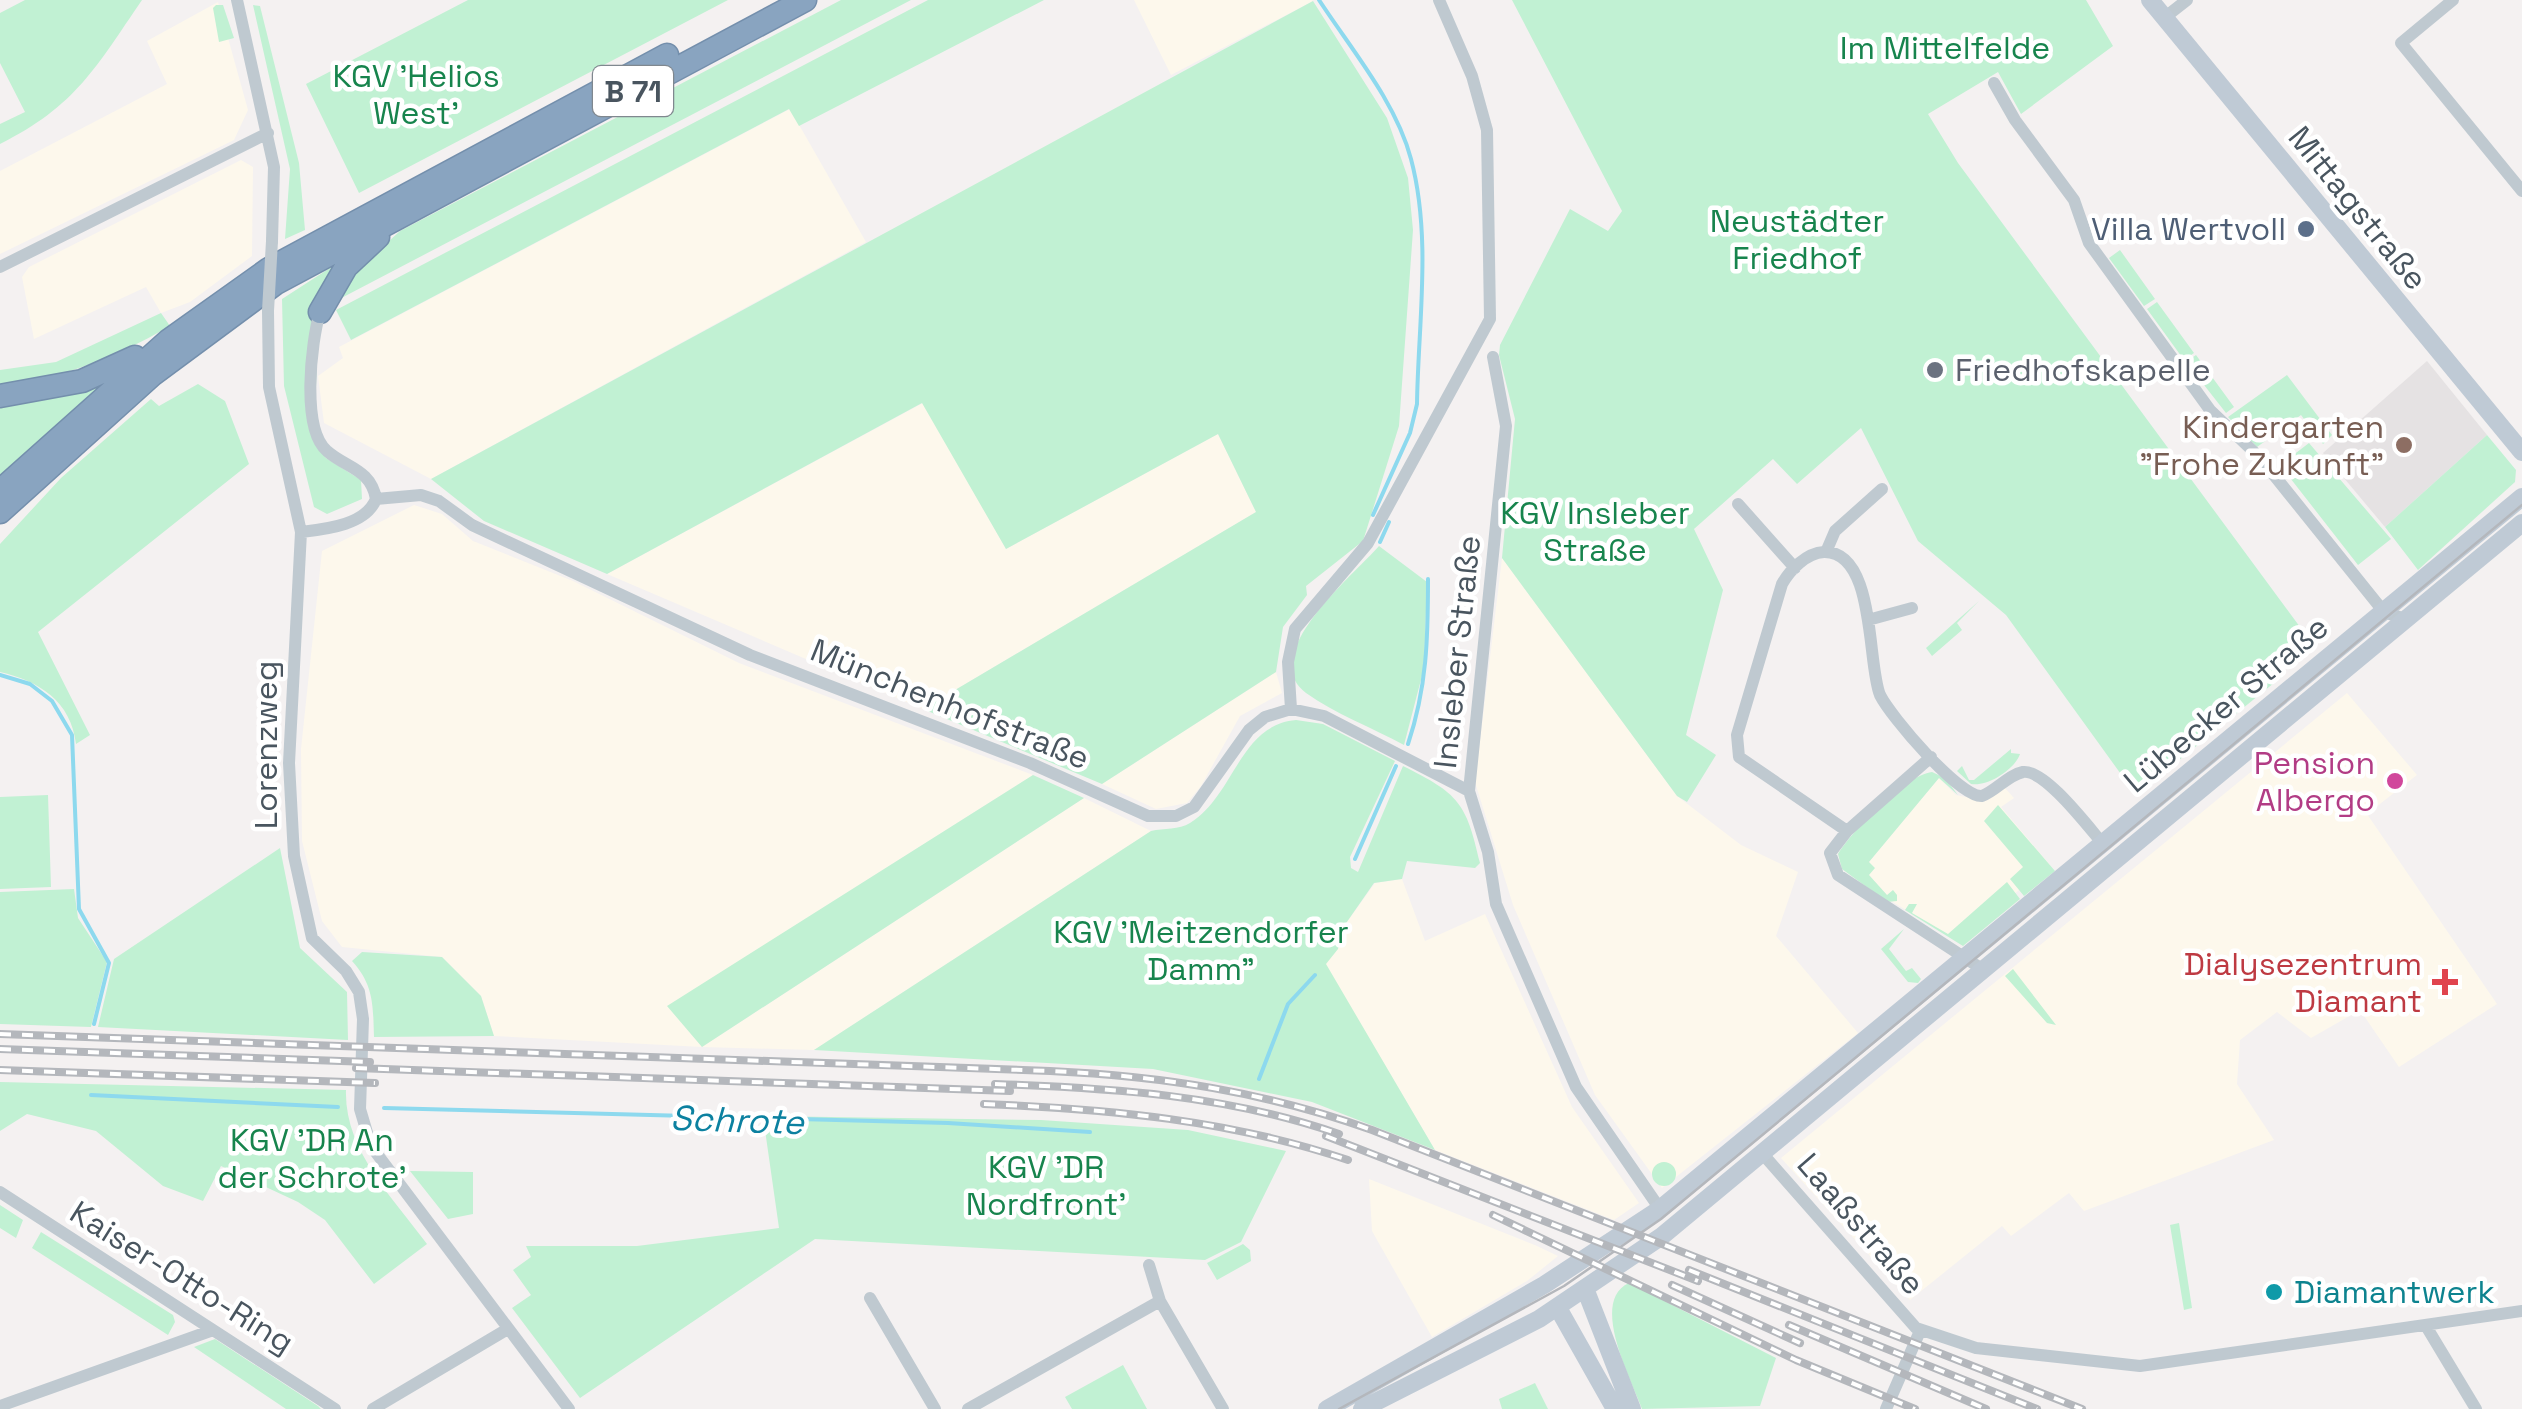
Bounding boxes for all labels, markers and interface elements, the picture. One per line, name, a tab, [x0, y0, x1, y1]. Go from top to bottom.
park label: Im Mittelfelde	[1840, 28, 2050, 68]
park label: KGV 'Helios West'	[332, 56, 500, 133]
road number: B 71	[593, 66, 673, 116]
street label: Mittagstraße	[2280, 118, 2436, 298]
park label: Neustädter Friedhof	[1710, 201, 1884, 278]
place label: Villa Wertvoll	[2091, 209, 2286, 249]
marker: Villa Wertvoll	[2295, 218, 2317, 240]
place label: Friedhofskapelle	[1955, 350, 2211, 390]
marker: Friedhofskapelle	[1924, 359, 1946, 381]
place label: Kindergarten "Frohe Zukunft"	[2139, 407, 2384, 484]
marker: Kindergarten "Frohe Zukunft"	[2393, 434, 2415, 456]
park label: KGV Insleber Straße	[1500, 493, 1690, 570]
street label: Insleber Straße	[1425, 533, 1489, 771]
street label: Lübecker Straße	[2116, 607, 2336, 801]
street label: Münchenhofstraße	[805, 630, 1095, 778]
street label: Lorenzweg	[246, 661, 286, 829]
place label: Pension Albergo	[2254, 743, 2375, 820]
marker: Pension Albergo	[2384, 770, 2406, 792]
park label: KGV 'Meitzendorfer Damm"	[1053, 912, 1349, 989]
place label: Dialysezentrum Diamant	[2184, 944, 2422, 1021]
marker: Dialysezentrum Diamant	[2432, 969, 2458, 995]
water label: Schrote	[669, 1096, 806, 1144]
park label: KGV 'DR An der Schrote'	[218, 1120, 406, 1197]
street label: Laaßstraße	[1789, 1145, 1933, 1303]
park label: KGV 'DR Nordfront'	[966, 1147, 1126, 1224]
street label: Kaiser-Otto-Ring	[63, 1192, 301, 1362]
place label: Diamantwerk	[2294, 1272, 2495, 1312]
marker: Diamantwerk	[2263, 1281, 2285, 1303]

